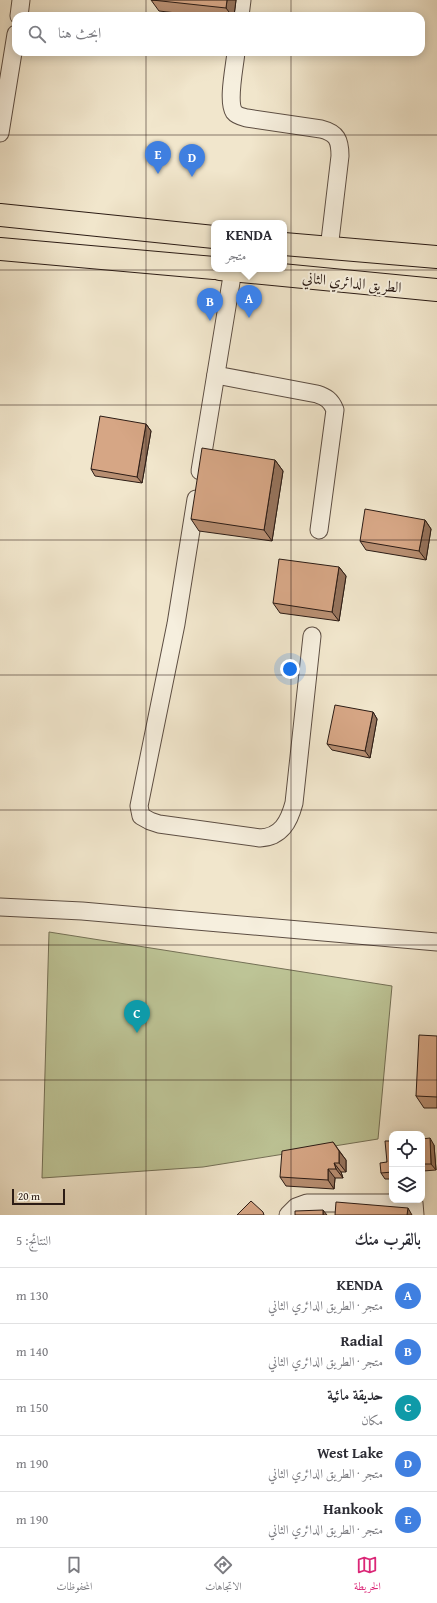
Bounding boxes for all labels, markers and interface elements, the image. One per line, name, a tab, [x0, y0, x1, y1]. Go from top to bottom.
search box	[12, 12, 425, 56]
text: ابحث هنا	[58, 22, 101, 43]
icon: search	[26, 23, 48, 45]
pin: E	[145, 141, 171, 174]
pin: D	[179, 144, 205, 177]
popup	[211, 220, 287, 272]
text: KENDA	[226, 224, 272, 245]
text: متجر	[226, 246, 246, 265]
street label: الطريق الدائري الثاني	[301, 266, 403, 300]
pin: A	[236, 285, 262, 318]
pin: B	[197, 288, 223, 321]
your location	[280, 659, 300, 679]
pin: C	[124, 1000, 150, 1033]
map controls	[389, 1131, 425, 1203]
button: locate	[389, 1131, 425, 1167]
button: layers	[389, 1167, 425, 1203]
scale bar	[12, 1187, 65, 1206]
text: 20 m	[18, 1188, 40, 1204]
text: بالقرب منك	[354, 1226, 421, 1251]
text: النتائج: 5	[16, 1231, 51, 1250]
text: KENDA	[337, 1274, 383, 1295]
text: 130 m	[16, 1286, 48, 1305]
text: A	[404, 1286, 412, 1305]
text: متجر · الطريق الدائري الثاني	[268, 1296, 383, 1315]
text: Radial	[340, 1330, 383, 1351]
text: 140 m	[16, 1342, 48, 1361]
text: B	[404, 1342, 412, 1361]
text: متجر · الطريق الدائري الثاني	[268, 1352, 383, 1371]
text: حديقة مائية	[327, 1384, 383, 1405]
text: 150 m	[16, 1398, 48, 1417]
text: C	[404, 1398, 412, 1417]
text: مكان	[361, 1411, 383, 1430]
text: West Lake	[317, 1442, 383, 1463]
text: 190 m	[16, 1454, 48, 1473]
text: D	[404, 1454, 412, 1473]
text: متجر · الطريق الدائري الثاني	[268, 1464, 383, 1483]
text: Hankook	[323, 1498, 383, 1519]
text: 190 m	[16, 1510, 48, 1529]
text: E	[405, 1510, 411, 1529]
text: متجر · الطريق الدائري الثاني	[268, 1520, 383, 1539]
tab: المحفوظات	[56, 1554, 92, 1597]
tab: الاتجاهات	[205, 1554, 242, 1597]
tab: الخريطة	[354, 1554, 381, 1597]

